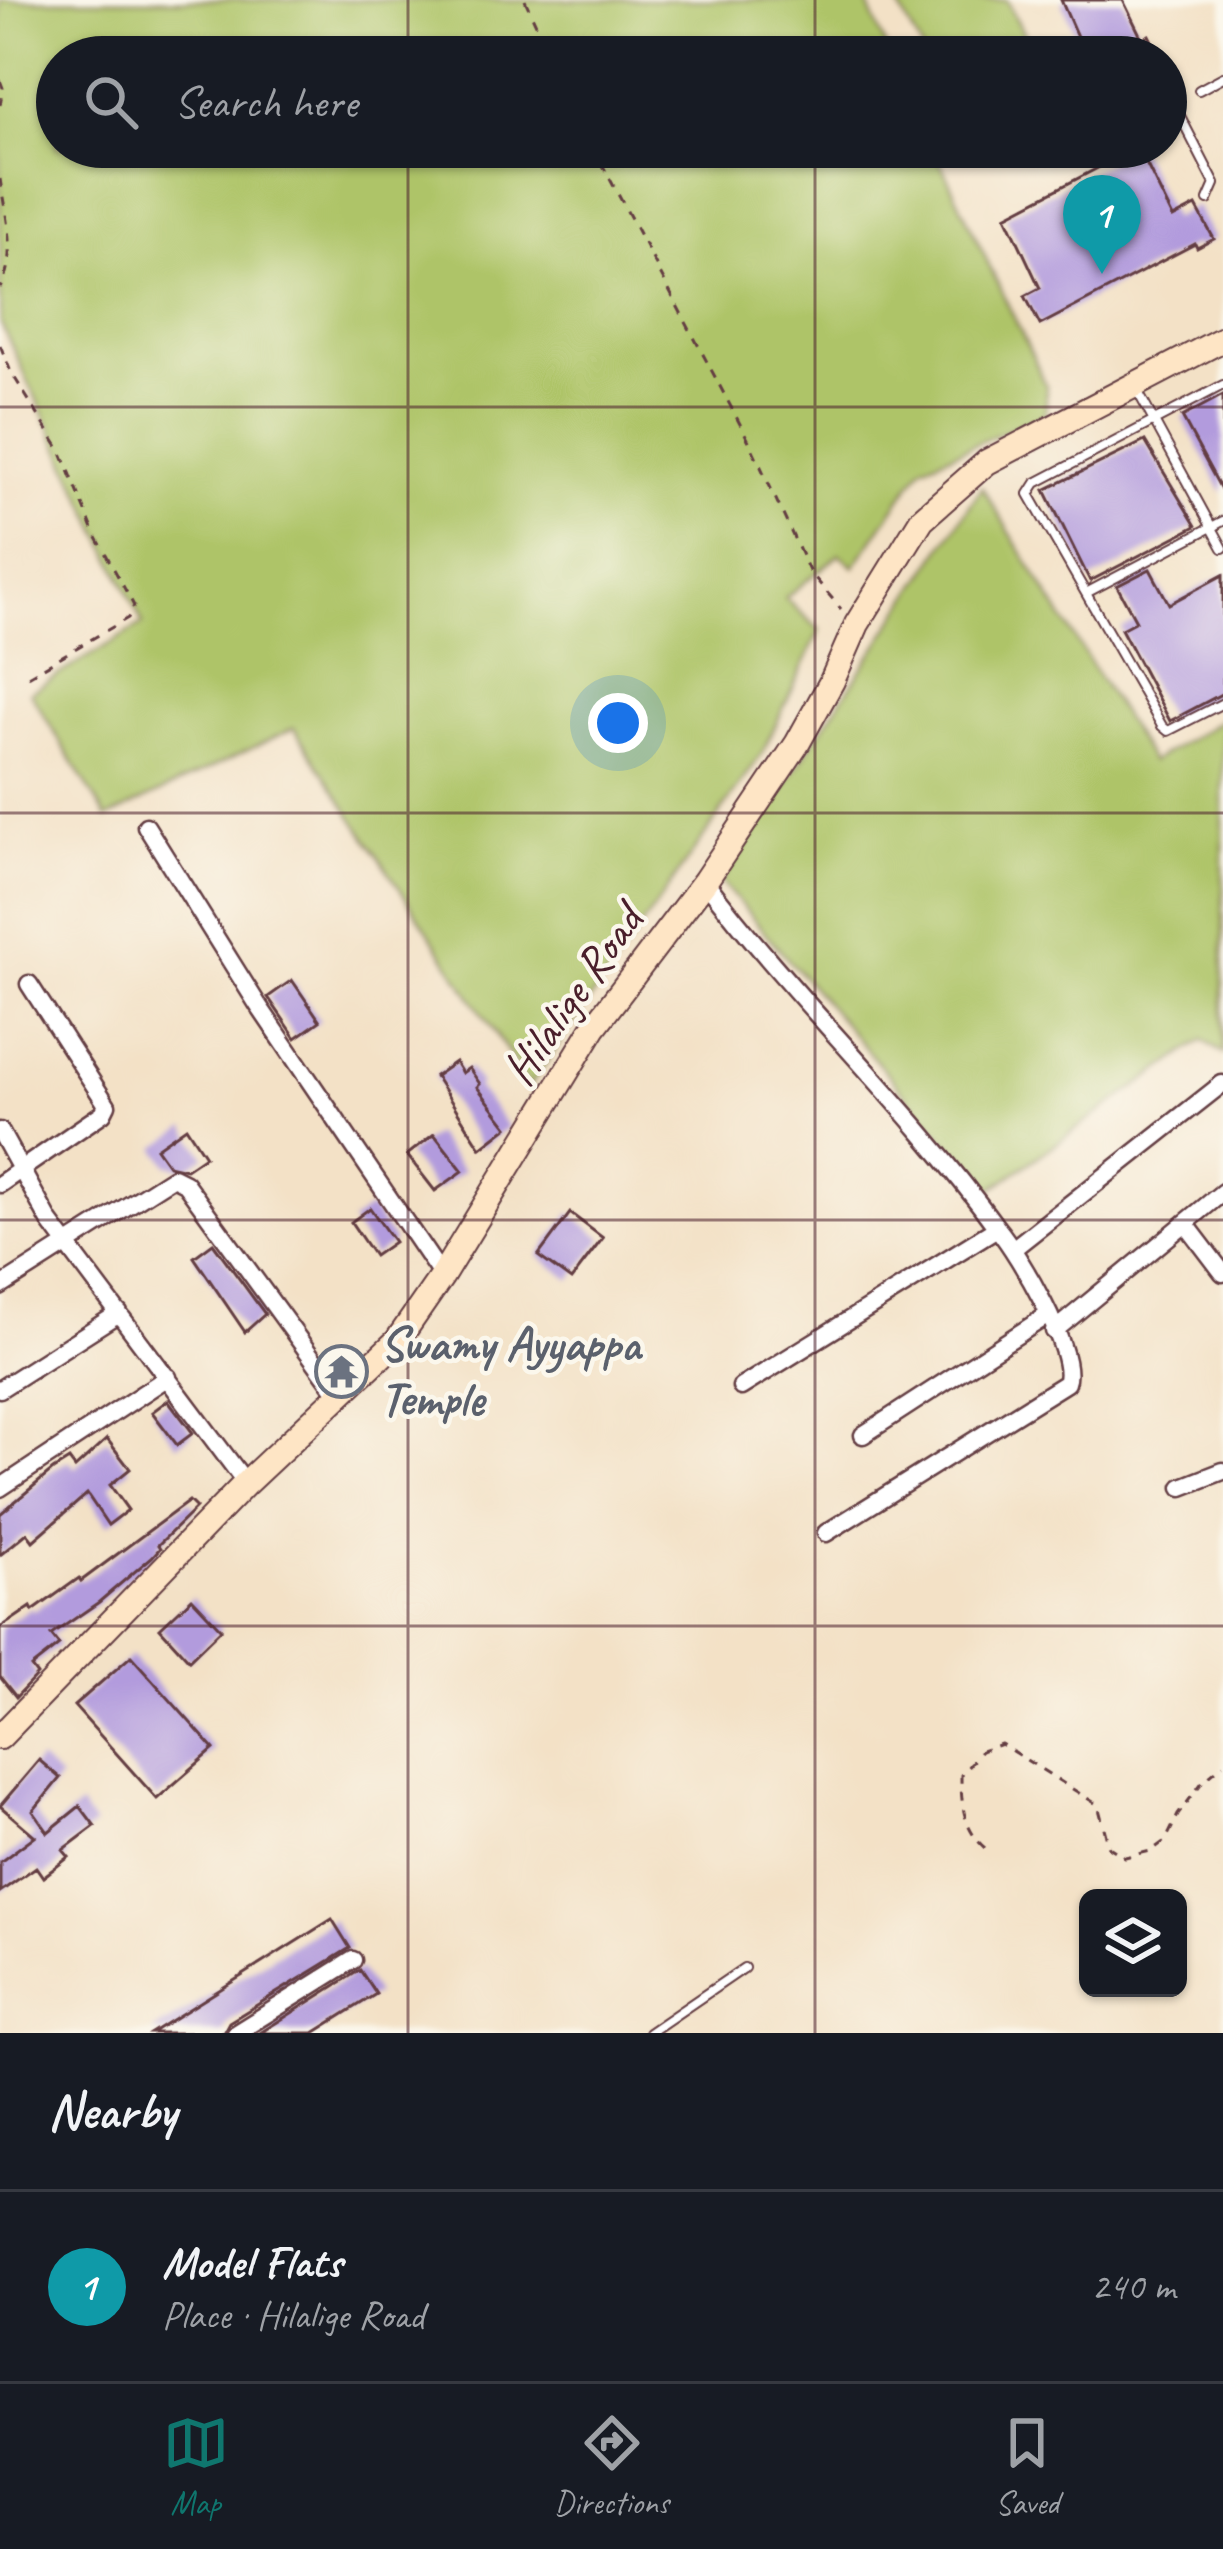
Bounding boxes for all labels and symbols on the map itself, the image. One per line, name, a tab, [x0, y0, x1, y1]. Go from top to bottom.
pin: 1	[1063, 175, 1141, 274]
your location	[588, 693, 648, 753]
street label: Hilalige Road	[488, 888, 660, 1097]
place label: Swamy Ayyappa Temple	[380, 1314, 643, 1429]
temple icon: Swamy Ayyappa Temple	[313, 1344, 369, 1400]

